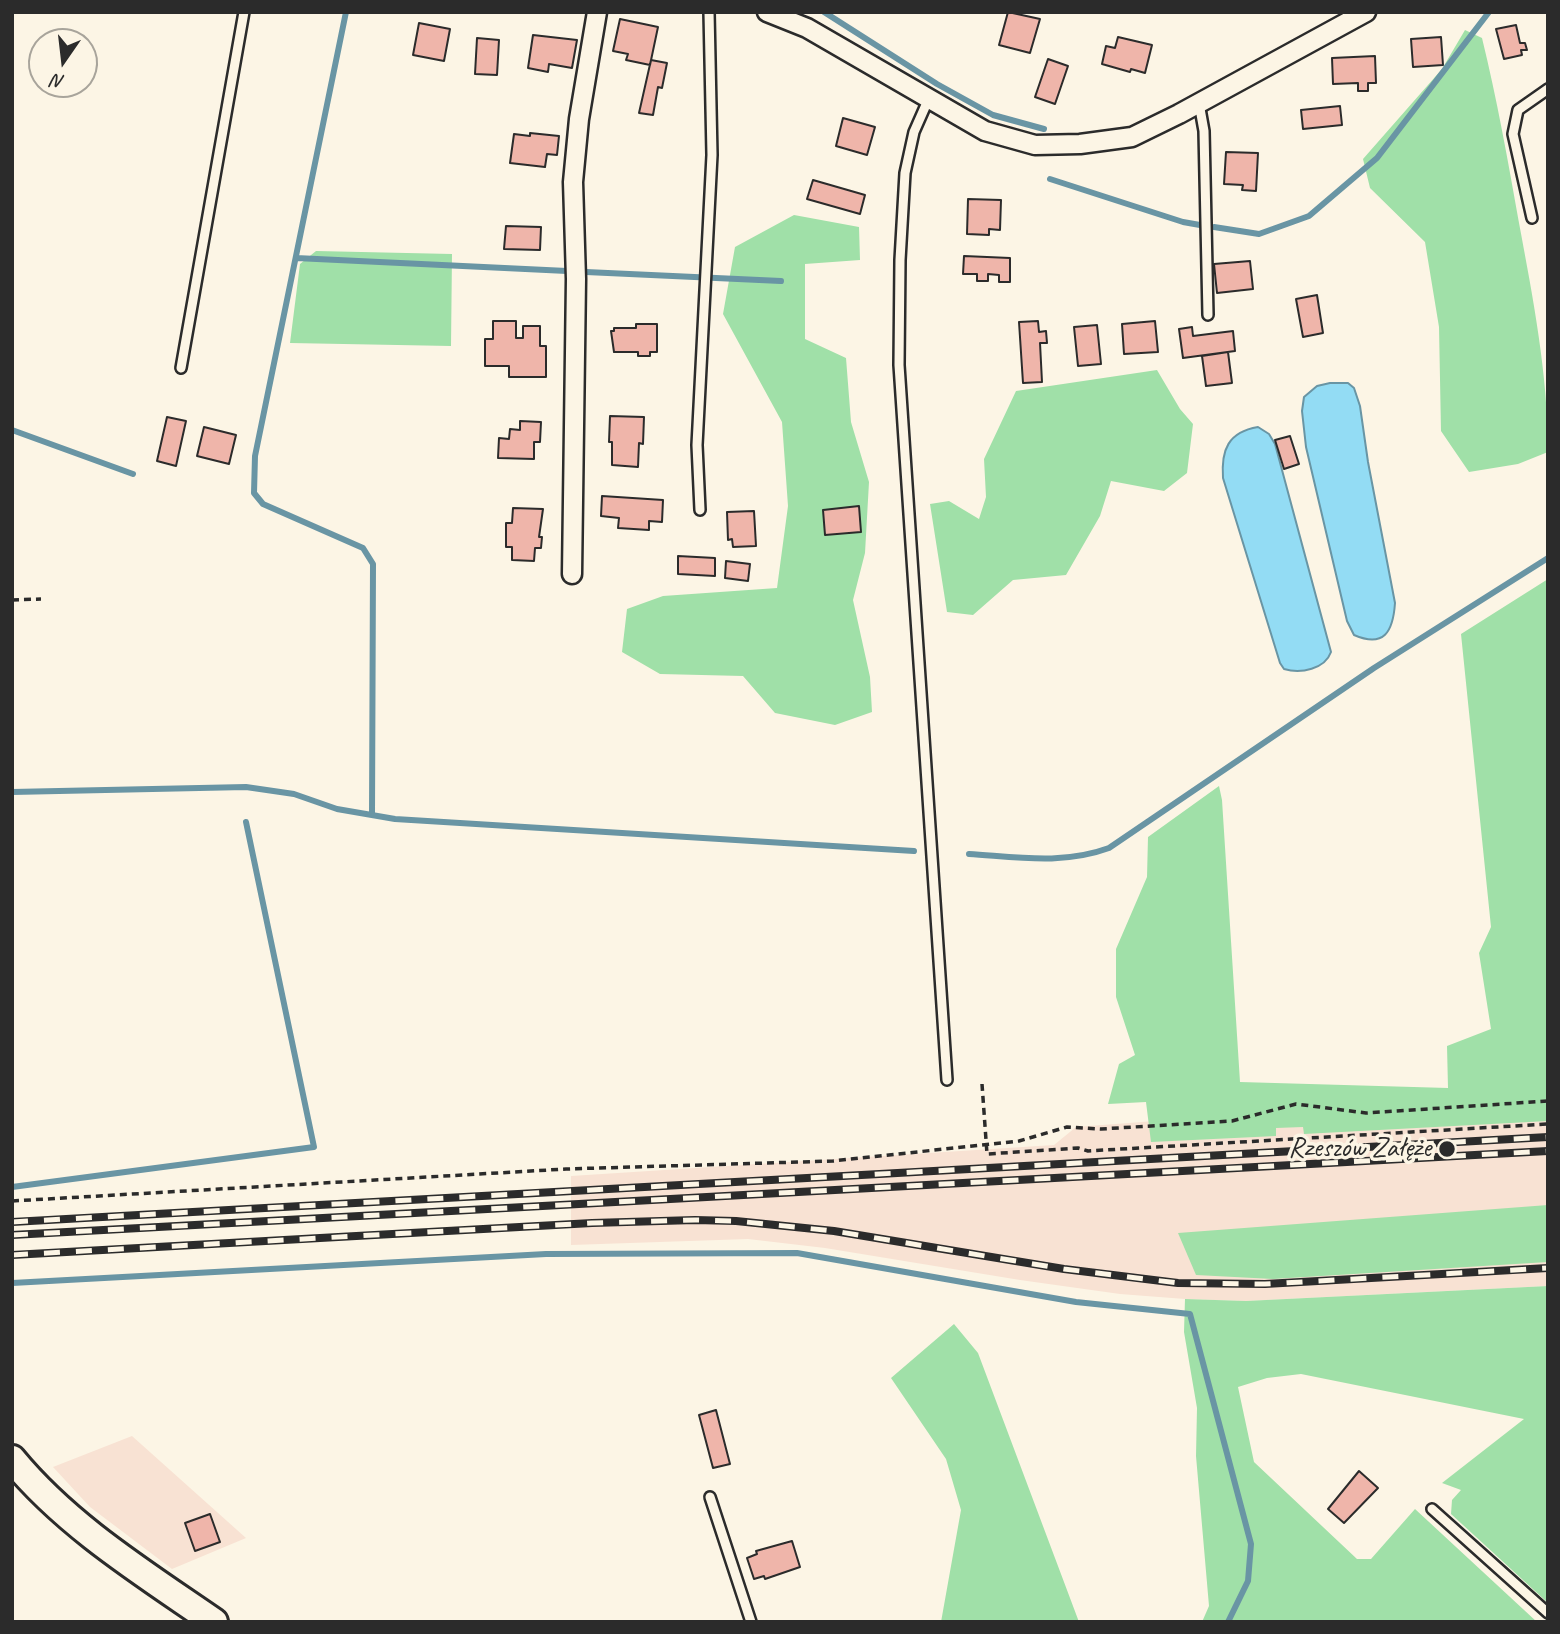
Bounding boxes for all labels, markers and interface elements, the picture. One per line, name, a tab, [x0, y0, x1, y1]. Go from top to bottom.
north arrow	[28, 28, 98, 98]
text: N	[50, 68, 67, 95]
place label: Rzeszów Załęże	[1288, 1132, 1431, 1166]
marker: Rzeszów Załęże	[1437, 1139, 1457, 1159]

